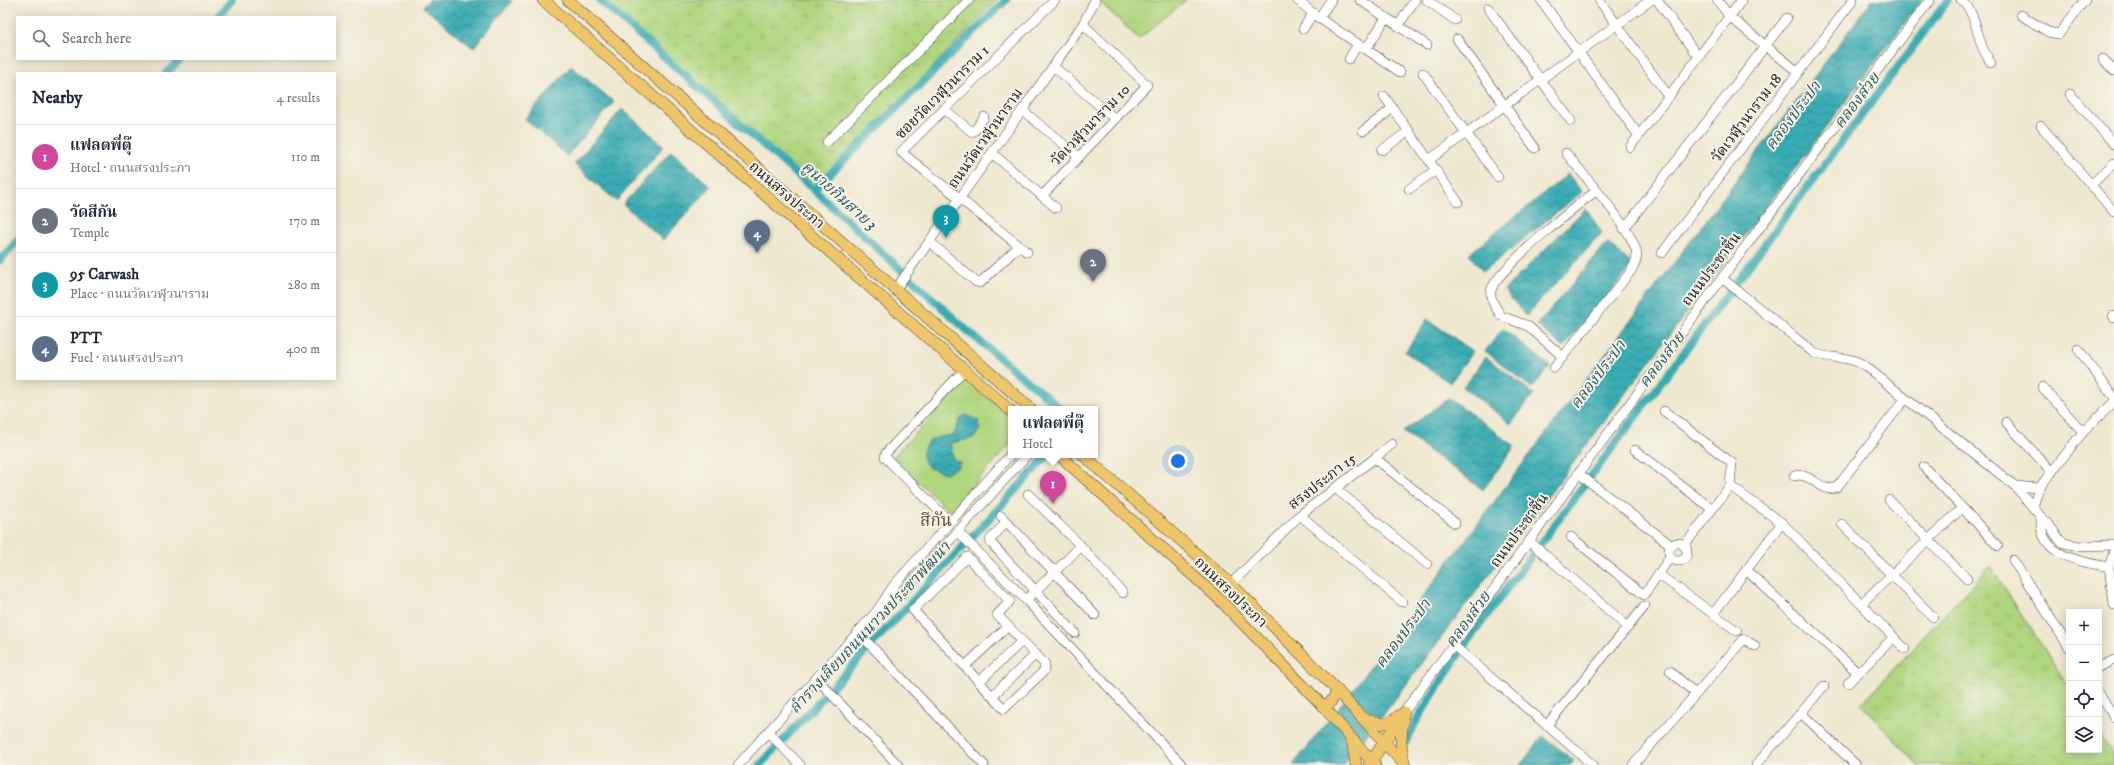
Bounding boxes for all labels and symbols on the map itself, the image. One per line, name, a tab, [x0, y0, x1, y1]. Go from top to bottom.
street label: ซอยวัดเวฬุวนาราม 1	[891, 41, 994, 144]
water label: คลองส่วย	[1829, 68, 1885, 132]
street label: วัดเวฬุวนาราม 18	[1707, 70, 1787, 167]
water label: คลองประปา	[1760, 76, 1826, 154]
street label: วัดเวฬุวนาราม 10	[1046, 80, 1135, 171]
street label: ถนนวัดเวฬุวนาราม	[944, 84, 1028, 193]
street label: ถนนสรงประภา	[745, 157, 829, 233]
water label: คูนายกิมสาย 3	[798, 157, 881, 235]
pin: 3	[933, 205, 959, 238]
pin: 4	[744, 220, 770, 253]
street label: ถนนประชาชื่น	[1676, 227, 1745, 310]
pin: 2	[1080, 249, 1106, 282]
water label: คลองส่วย	[1634, 327, 1690, 391]
water label: คลองประปา	[1565, 335, 1631, 413]
street label: สรงประภา 15	[1284, 449, 1361, 514]
your location	[1168, 451, 1188, 471]
pin: 1	[1040, 471, 1066, 504]
street label: ถนนประชาชื่น	[1484, 488, 1553, 571]
district label: สีกัน	[920, 510, 952, 532]
water label: ลำรางเลียบถนนนาวงประชาพัฒนา	[785, 537, 955, 718]
street label: ถนนสรงประภา	[1190, 553, 1271, 632]
water label: คลองส่วย	[1441, 586, 1496, 652]
water label: คลองประปา	[1370, 594, 1436, 672]

